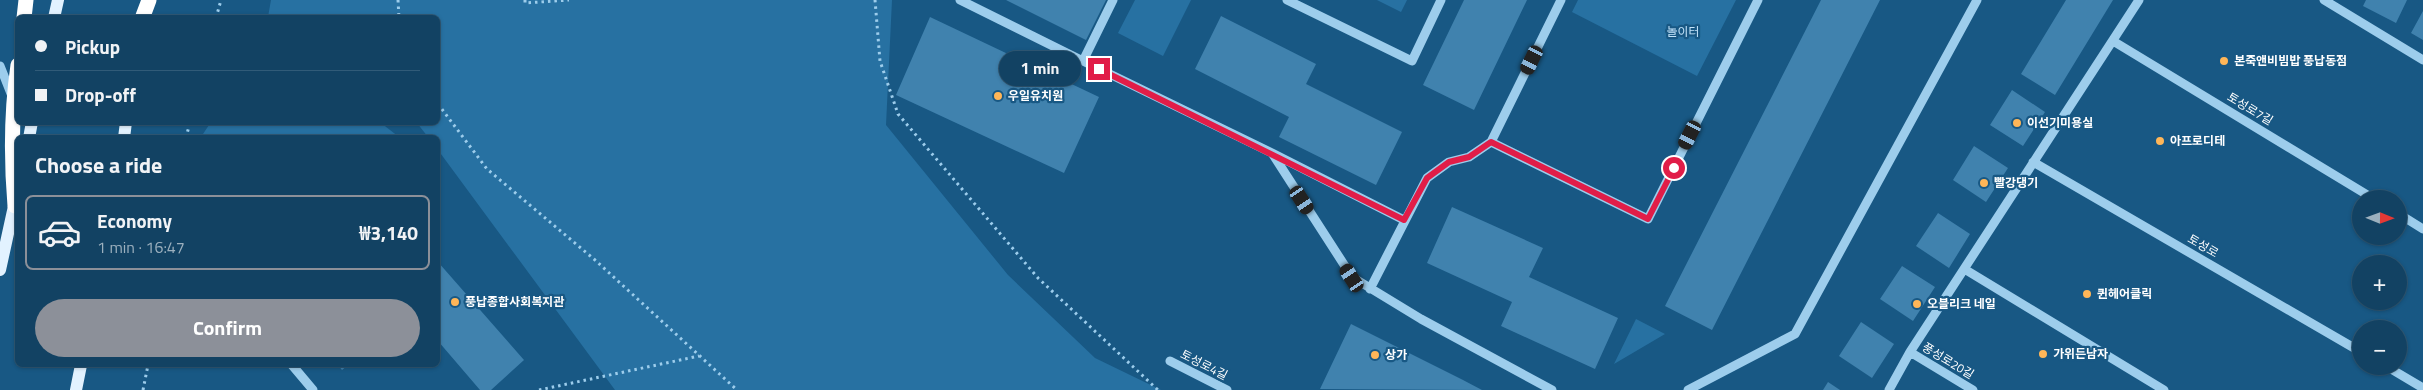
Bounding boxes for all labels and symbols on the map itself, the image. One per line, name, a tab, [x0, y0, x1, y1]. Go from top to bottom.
park label: 놀이터	[1666, 22, 1700, 41]
car	[1518, 43, 1545, 77]
place label: 본죽앤비빔밥 풍납동점	[2234, 51, 2347, 70]
callout: 1 min	[999, 52, 1082, 86]
marker: 본죽앤비빔밥 풍납동점	[2218, 55, 2230, 67]
route end	[1088, 58, 1110, 80]
place label: 우일유치원	[1008, 86, 1063, 105]
street label: 토성로7길	[2224, 87, 2277, 130]
marker: 우일유치원	[992, 90, 1004, 102]
place label: 이선기미용실	[2027, 113, 2093, 132]
marker: 이선기미용실	[2011, 117, 2023, 129]
car	[1676, 118, 1703, 152]
place label: 아프로디테	[2170, 131, 2225, 150]
marker: 아프로디테	[2154, 135, 2166, 147]
route start	[1663, 157, 1685, 179]
place label: 빨강댕기	[1994, 173, 2038, 192]
marker: 빨강댕기	[1978, 177, 1990, 189]
car	[1287, 183, 1316, 217]
north arrow	[2352, 190, 2408, 245]
street label: 토성로	[2184, 229, 2222, 262]
car	[1337, 261, 1366, 295]
place label: 퀸헤어클릭	[2097, 284, 2152, 303]
marker: 퀸헤어클릭	[2081, 288, 2093, 300]
place label: 풍납종합사회복지관	[465, 292, 564, 311]
place label: 오블리크 네일	[1927, 294, 1996, 313]
marker: 풍납종합사회복지관	[449, 296, 461, 308]
marker: 오블리크 네일	[1911, 298, 1923, 310]
street label: 풍성로20길	[1919, 338, 1978, 384]
place label: 가위든남자	[2053, 344, 2108, 363]
street label: 토성로4길	[1177, 345, 1231, 385]
place label: 상가	[1385, 345, 1407, 364]
marker: 가위든남자	[2037, 348, 2049, 360]
marker: 상가	[1369, 349, 1381, 361]

